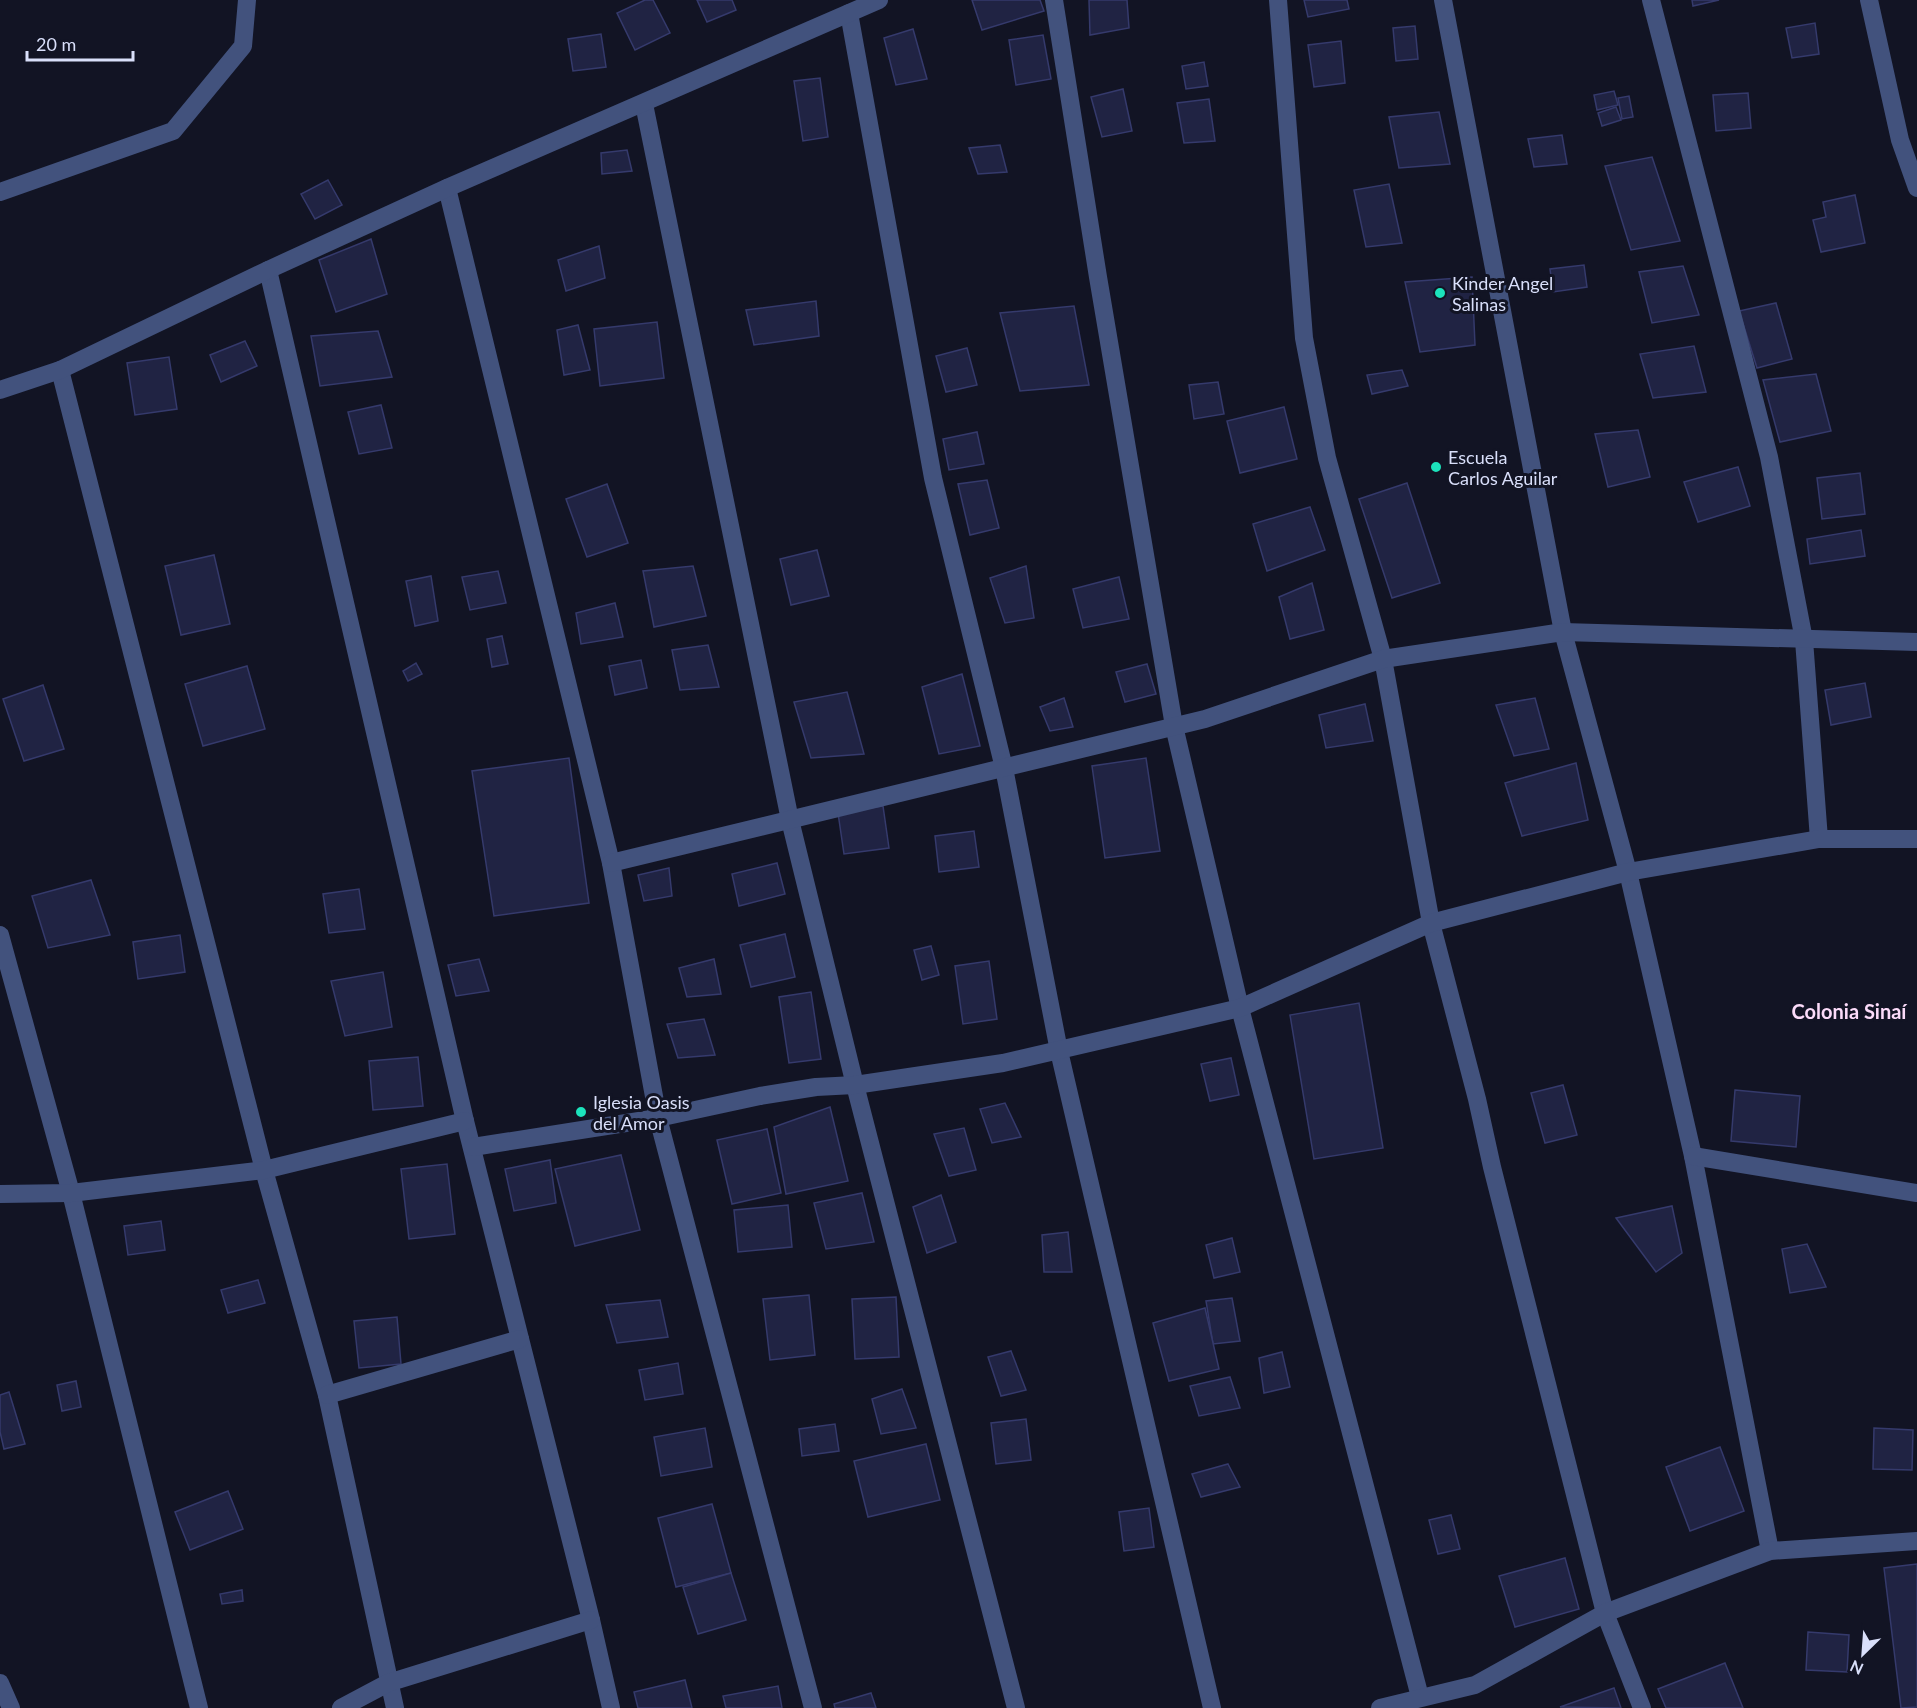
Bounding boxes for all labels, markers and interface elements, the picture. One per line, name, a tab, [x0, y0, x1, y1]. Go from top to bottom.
scale bar	[27, 24, 134, 62]
text: 20 m	[36, 33, 76, 55]
place label: Kinder Angel Salinas	[1452, 272, 1553, 315]
marker: Kinder Angel Salinas	[1433, 286, 1447, 300]
place label: Escuela Carlos Aguilar	[1448, 446, 1558, 489]
marker: Escuela Carlos Aguilar	[1429, 460, 1443, 474]
district label: Colonia Sinaí	[1792, 999, 1908, 1023]
place label: Iglesia Oasis del Amor	[593, 1091, 690, 1134]
marker: Iglesia Oasis del Amor	[574, 1105, 588, 1119]
north arrow	[1833, 1624, 1893, 1684]
text: N	[1847, 1657, 1866, 1679]

